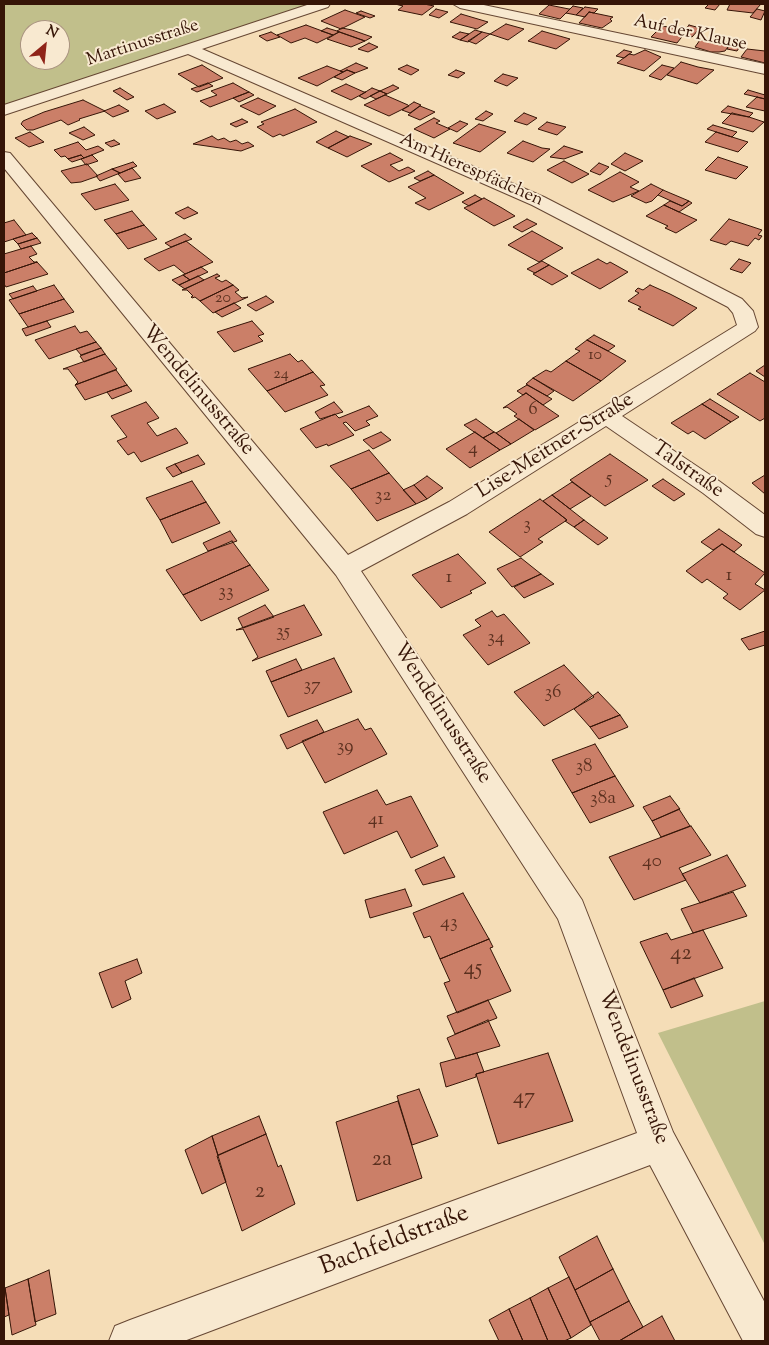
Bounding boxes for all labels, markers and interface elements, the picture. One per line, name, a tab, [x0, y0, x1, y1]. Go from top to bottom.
street label: Auf der Klause	[631, 11, 749, 57]
street label: Martinusstraße	[84, 16, 202, 72]
north arrow	[20, 20, 70, 70]
text: N	[42, 21, 61, 44]
street label: Am Hierespfädchen	[396, 130, 546, 212]
house number: 20	[215, 289, 231, 309]
street label: Wendelinusstraße	[135, 321, 259, 461]
house number: 10	[588, 346, 602, 366]
house number: 24	[273, 365, 289, 385]
street label: Lise-Meitner-Straße	[473, 389, 639, 505]
house number: 6	[528, 400, 538, 422]
street label: Talstraße	[646, 437, 728, 505]
house number: 4	[468, 439, 478, 461]
house number: 5	[606, 469, 612, 491]
house number: 32	[375, 486, 391, 508]
house number: 3	[523, 515, 531, 537]
house number: 1	[726, 566, 732, 588]
house number: 1	[446, 568, 452, 590]
house number: 33	[218, 582, 234, 604]
house number: 35	[276, 622, 290, 644]
house number: 34	[487, 628, 505, 650]
street label: Wendelinusstraße	[386, 639, 496, 789]
house number: 37	[303, 676, 321, 698]
house number: 36	[545, 683, 561, 705]
house number: 39	[337, 737, 353, 759]
house number: 38	[575, 757, 593, 779]
house number: 38a	[590, 789, 616, 811]
house number: 41	[368, 810, 384, 832]
house number: 40	[642, 852, 662, 874]
house number: 43	[440, 913, 458, 935]
house number: 42	[670, 942, 692, 968]
house number: 45	[464, 957, 482, 983]
street label: Wendelinusstraße	[591, 987, 673, 1149]
house number: 47	[513, 1086, 535, 1112]
house number: 2a	[372, 1148, 392, 1174]
house number: 2	[255, 1180, 265, 1206]
street label: Bachfeldstraße	[316, 1200, 474, 1284]

